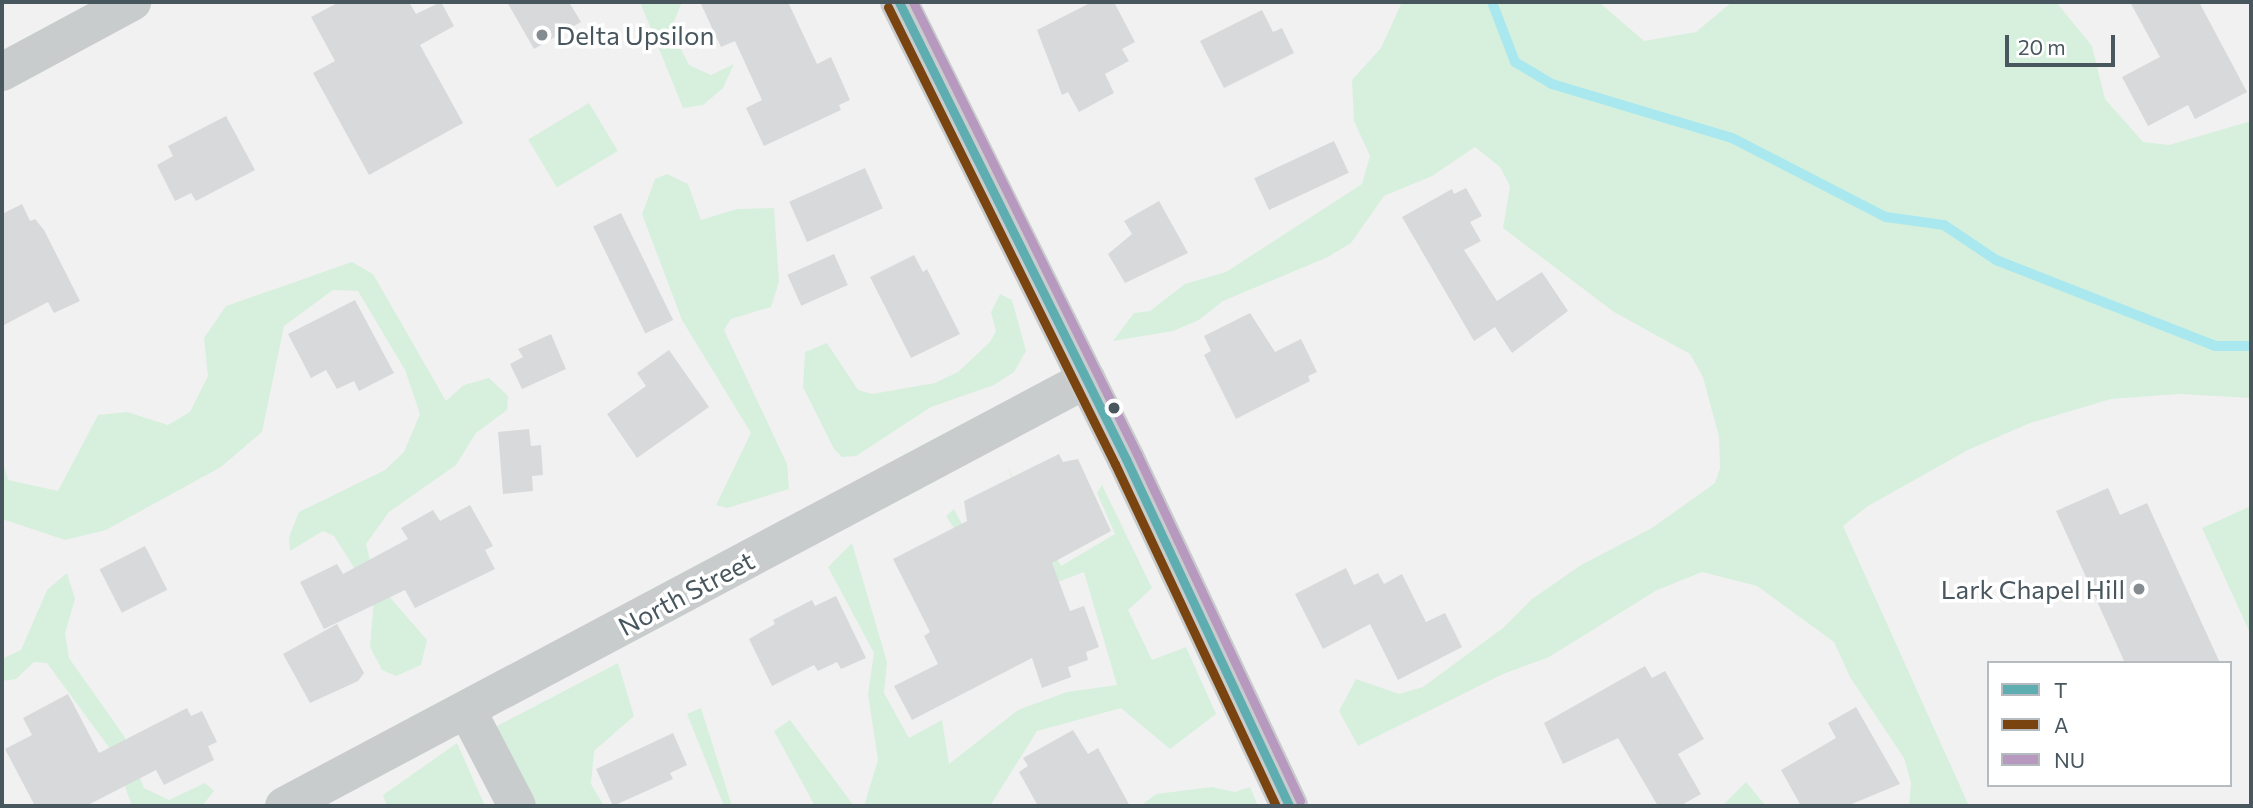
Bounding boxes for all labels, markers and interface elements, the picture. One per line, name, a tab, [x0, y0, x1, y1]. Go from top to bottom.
place label: Delta Upsilon	[556, 19, 714, 51]
scale bar	[2008, 21, 2118, 65]
marker: Delta Upsilon	[534, 27, 550, 43]
text: 20 m	[2018, 34, 2066, 59]
unlabelled marker	[1107, 401, 1121, 415]
street label: North Street	[613, 544, 759, 642]
place label: Lark Chapel Hill	[1941, 573, 2125, 605]
marker: Lark Chapel Hill	[2131, 581, 2147, 597]
legend	[1987, 661, 2232, 787]
text: T	[2054, 677, 2067, 702]
text: A	[2054, 712, 2069, 737]
text: NU	[2054, 747, 2085, 772]

